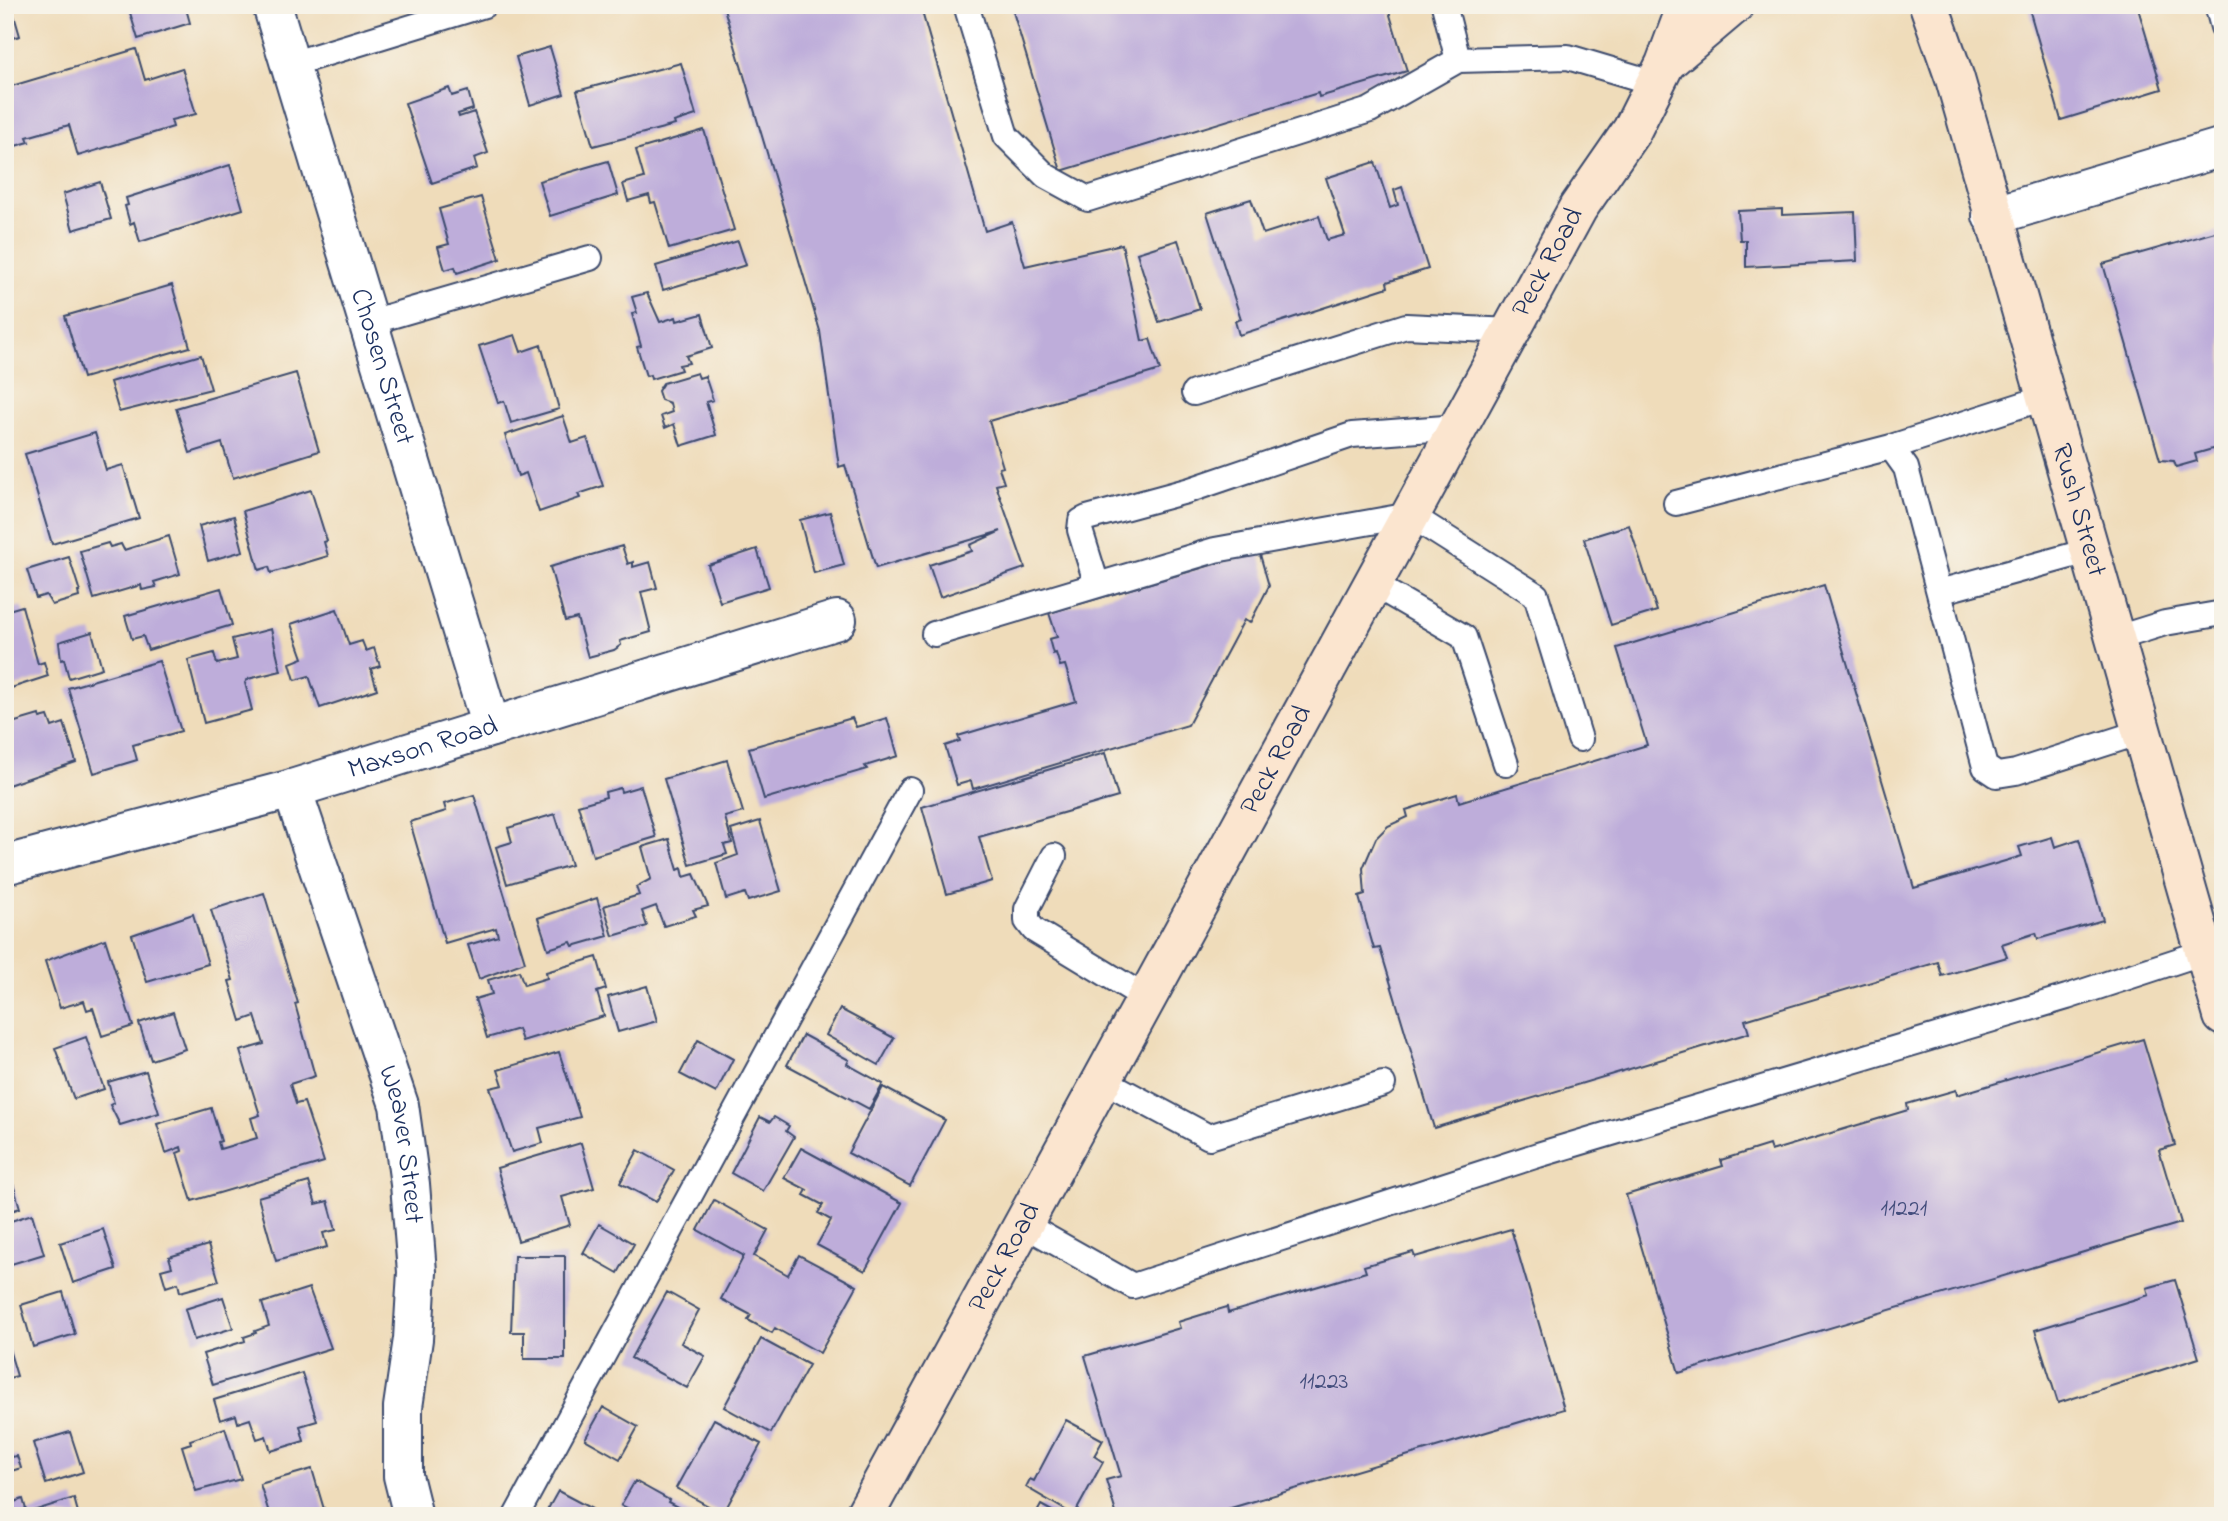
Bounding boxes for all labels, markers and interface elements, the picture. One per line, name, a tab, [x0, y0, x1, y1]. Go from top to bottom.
street label: Peck Road	[1502, 200, 1595, 325]
street label: Chosen Street	[339, 284, 425, 450]
street label: Rush Street	[2040, 439, 2117, 582]
street label: Peck Road	[1230, 698, 1323, 823]
street label: Maxson Road	[343, 706, 503, 791]
street label: Weaver Street	[367, 1060, 434, 1225]
house number: 11221	[1881, 1192, 1928, 1227]
street label: Peck Road	[958, 1195, 1052, 1320]
house number: 11223	[1299, 1365, 1349, 1400]

